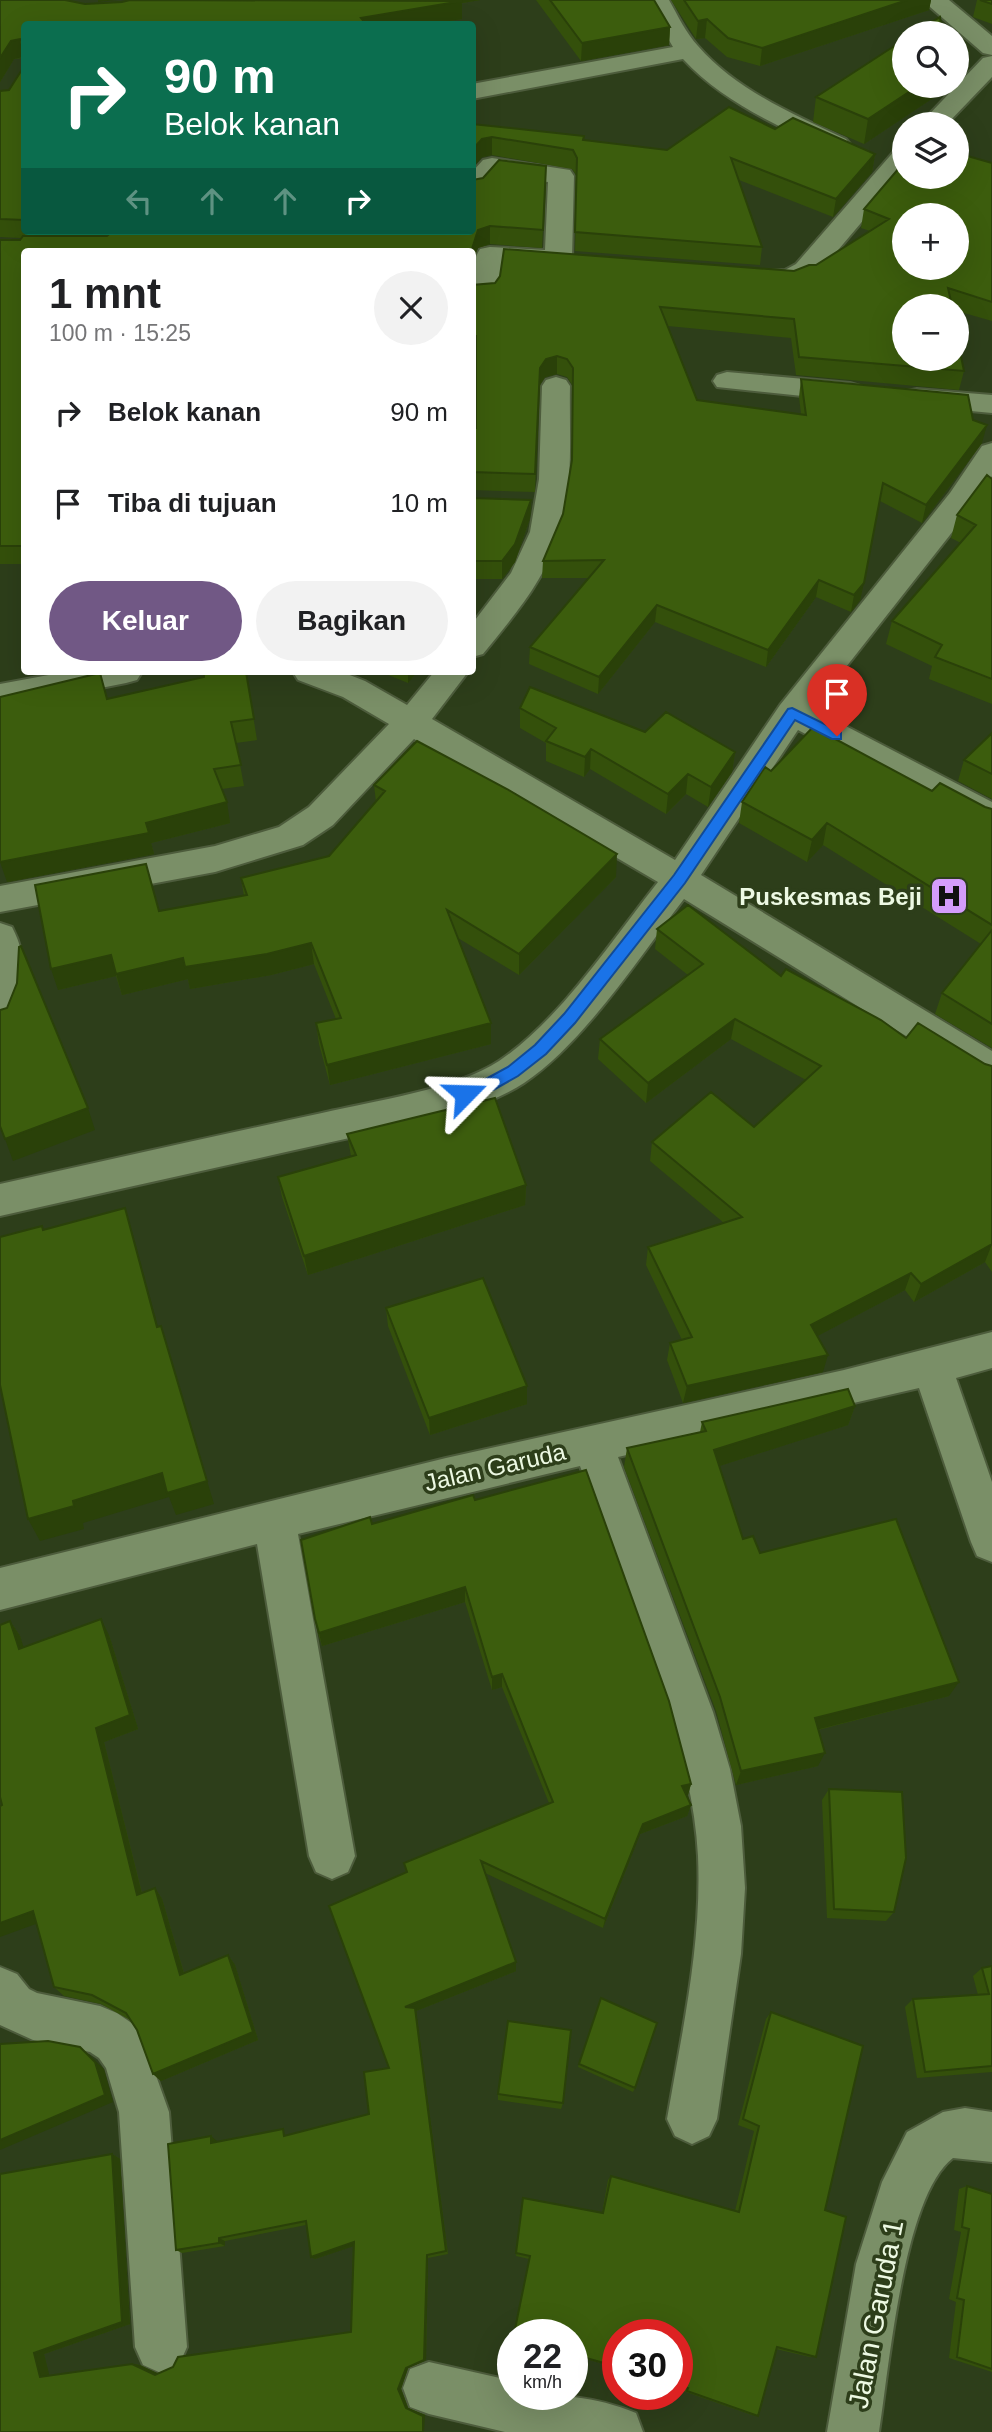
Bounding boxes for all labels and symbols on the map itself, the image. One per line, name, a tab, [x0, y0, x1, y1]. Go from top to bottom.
pin	[807, 664, 867, 736]
hospital icon: Puskesmas Beji	[928, 875, 970, 917]
place label: Puskesmas Beji	[739, 883, 922, 910]
position arrow	[428, 1057, 502, 1131]
street label: Jalan Garuda	[422, 1437, 569, 1496]
street label: Jalan Garuda 1	[843, 2217, 909, 2411]
speed limit sign: 30	[602, 2319, 693, 2410]

